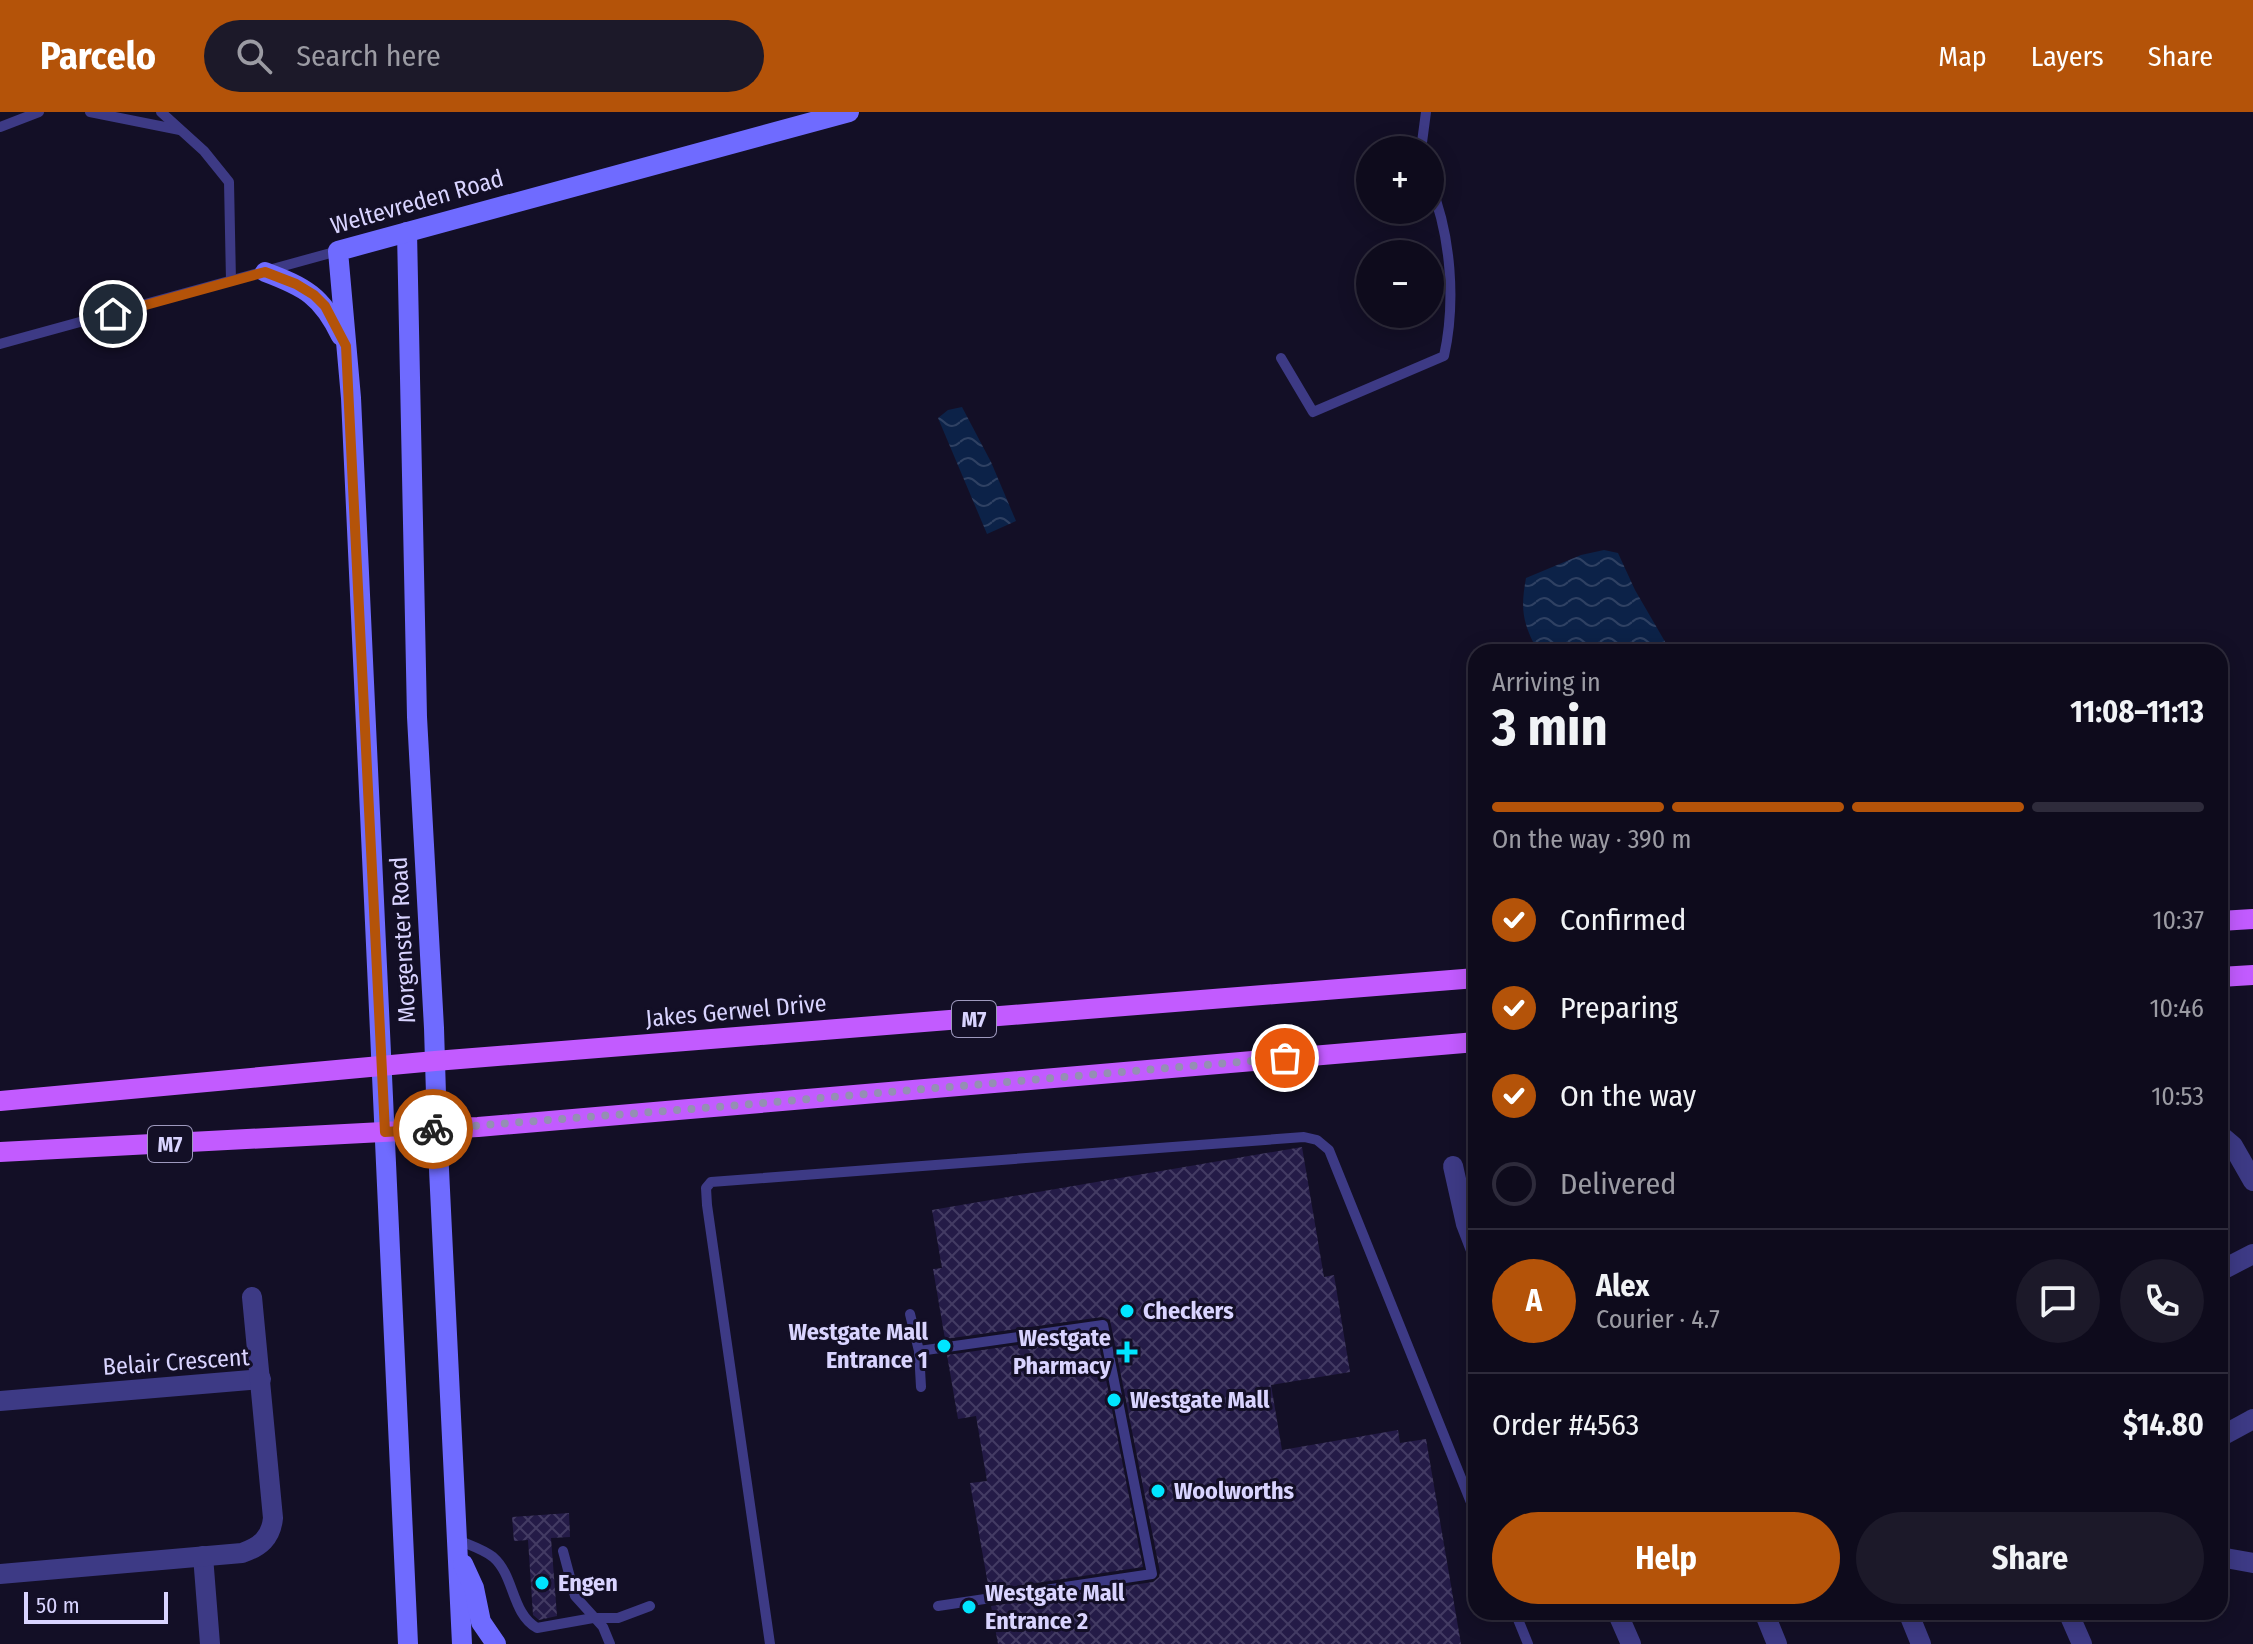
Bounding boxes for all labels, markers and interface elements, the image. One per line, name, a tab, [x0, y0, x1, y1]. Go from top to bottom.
search box	[204, 20, 764, 92]
text: Parcelo	[40, 33, 156, 79]
icon: search	[232, 34, 276, 78]
text: Search here	[296, 38, 441, 74]
text: Map	[1938, 40, 1987, 73]
text: Layers	[2031, 40, 2104, 73]
text: Share	[2148, 40, 2213, 73]
map controls	[1356, 136, 1444, 328]
button: +	[1356, 136, 1444, 224]
street label: Weltevreden Road	[327, 164, 507, 240]
button: −	[1356, 240, 1444, 328]
pin	[79, 280, 147, 348]
icon: home	[91, 292, 135, 336]
text: Arriving in	[1492, 667, 1601, 698]
text: 11:08–11:13	[2070, 694, 2204, 730]
text: 3 min	[1492, 696, 1608, 759]
text: On the way · 390 m	[1492, 824, 1691, 855]
street label: Morgenster Road	[385, 856, 421, 1024]
icon: check	[1492, 898, 1536, 942]
text: Confirmed	[1560, 902, 1686, 938]
text: 10:37	[2152, 905, 2204, 936]
icon: check	[1492, 986, 1536, 1030]
street label: Jakes Gerwel Drive	[644, 989, 828, 1033]
text: Preparing	[1560, 990, 1678, 1026]
text: 10:46	[2149, 993, 2204, 1024]
road number: M7	[952, 1001, 996, 1037]
pin	[1251, 1024, 1319, 1092]
icon: bag	[1263, 1036, 1307, 1080]
icon: check	[1492, 1074, 1536, 1118]
text: On the way	[1560, 1078, 1696, 1114]
text: 10:53	[2151, 1081, 2204, 1112]
courier	[393, 1089, 473, 1169]
icon: bike	[411, 1107, 455, 1151]
road number: M7	[148, 1126, 192, 1162]
text: Delivered	[1560, 1166, 1676, 1202]
button: chat	[2016, 1259, 2100, 1343]
button: phone	[2120, 1259, 2204, 1343]
text: Alex	[1596, 1268, 1649, 1304]
text: A	[1526, 1283, 1542, 1319]
place label: Checkers	[1143, 1297, 1234, 1325]
marker: Checkers	[1118, 1302, 1136, 1320]
text: Courier · 4.7	[1596, 1304, 1720, 1335]
place label: Westgate Mall Entrance 1	[788, 1318, 928, 1374]
place label: Westgate Pharmacy	[1013, 1324, 1112, 1380]
marker: Westgate Mall Entrance 1	[935, 1337, 953, 1355]
street label: Belair Crescent	[102, 1343, 250, 1381]
marker: Westgate Pharmacy	[1118, 1343, 1136, 1361]
place label: Westgate Mall	[1130, 1386, 1270, 1414]
marker: Westgate Mall	[1105, 1391, 1123, 1409]
text: Order #4563	[1492, 1407, 1639, 1443]
text: $14.80	[2123, 1407, 2204, 1443]
place label: Woolworths	[1174, 1477, 1295, 1505]
marker: Woolworths	[1149, 1482, 1167, 1500]
button: Help	[1492, 1512, 1840, 1604]
button: Share	[1856, 1512, 2204, 1604]
place label: Engen	[558, 1569, 618, 1597]
marker: Engen	[533, 1574, 551, 1592]
place label: Westgate Mall Entrance 2	[985, 1579, 1125, 1635]
scale bar	[24, 1588, 168, 1624]
text: 50 m	[36, 1592, 80, 1619]
marker: Westgate Mall Entrance 2	[960, 1598, 978, 1616]

